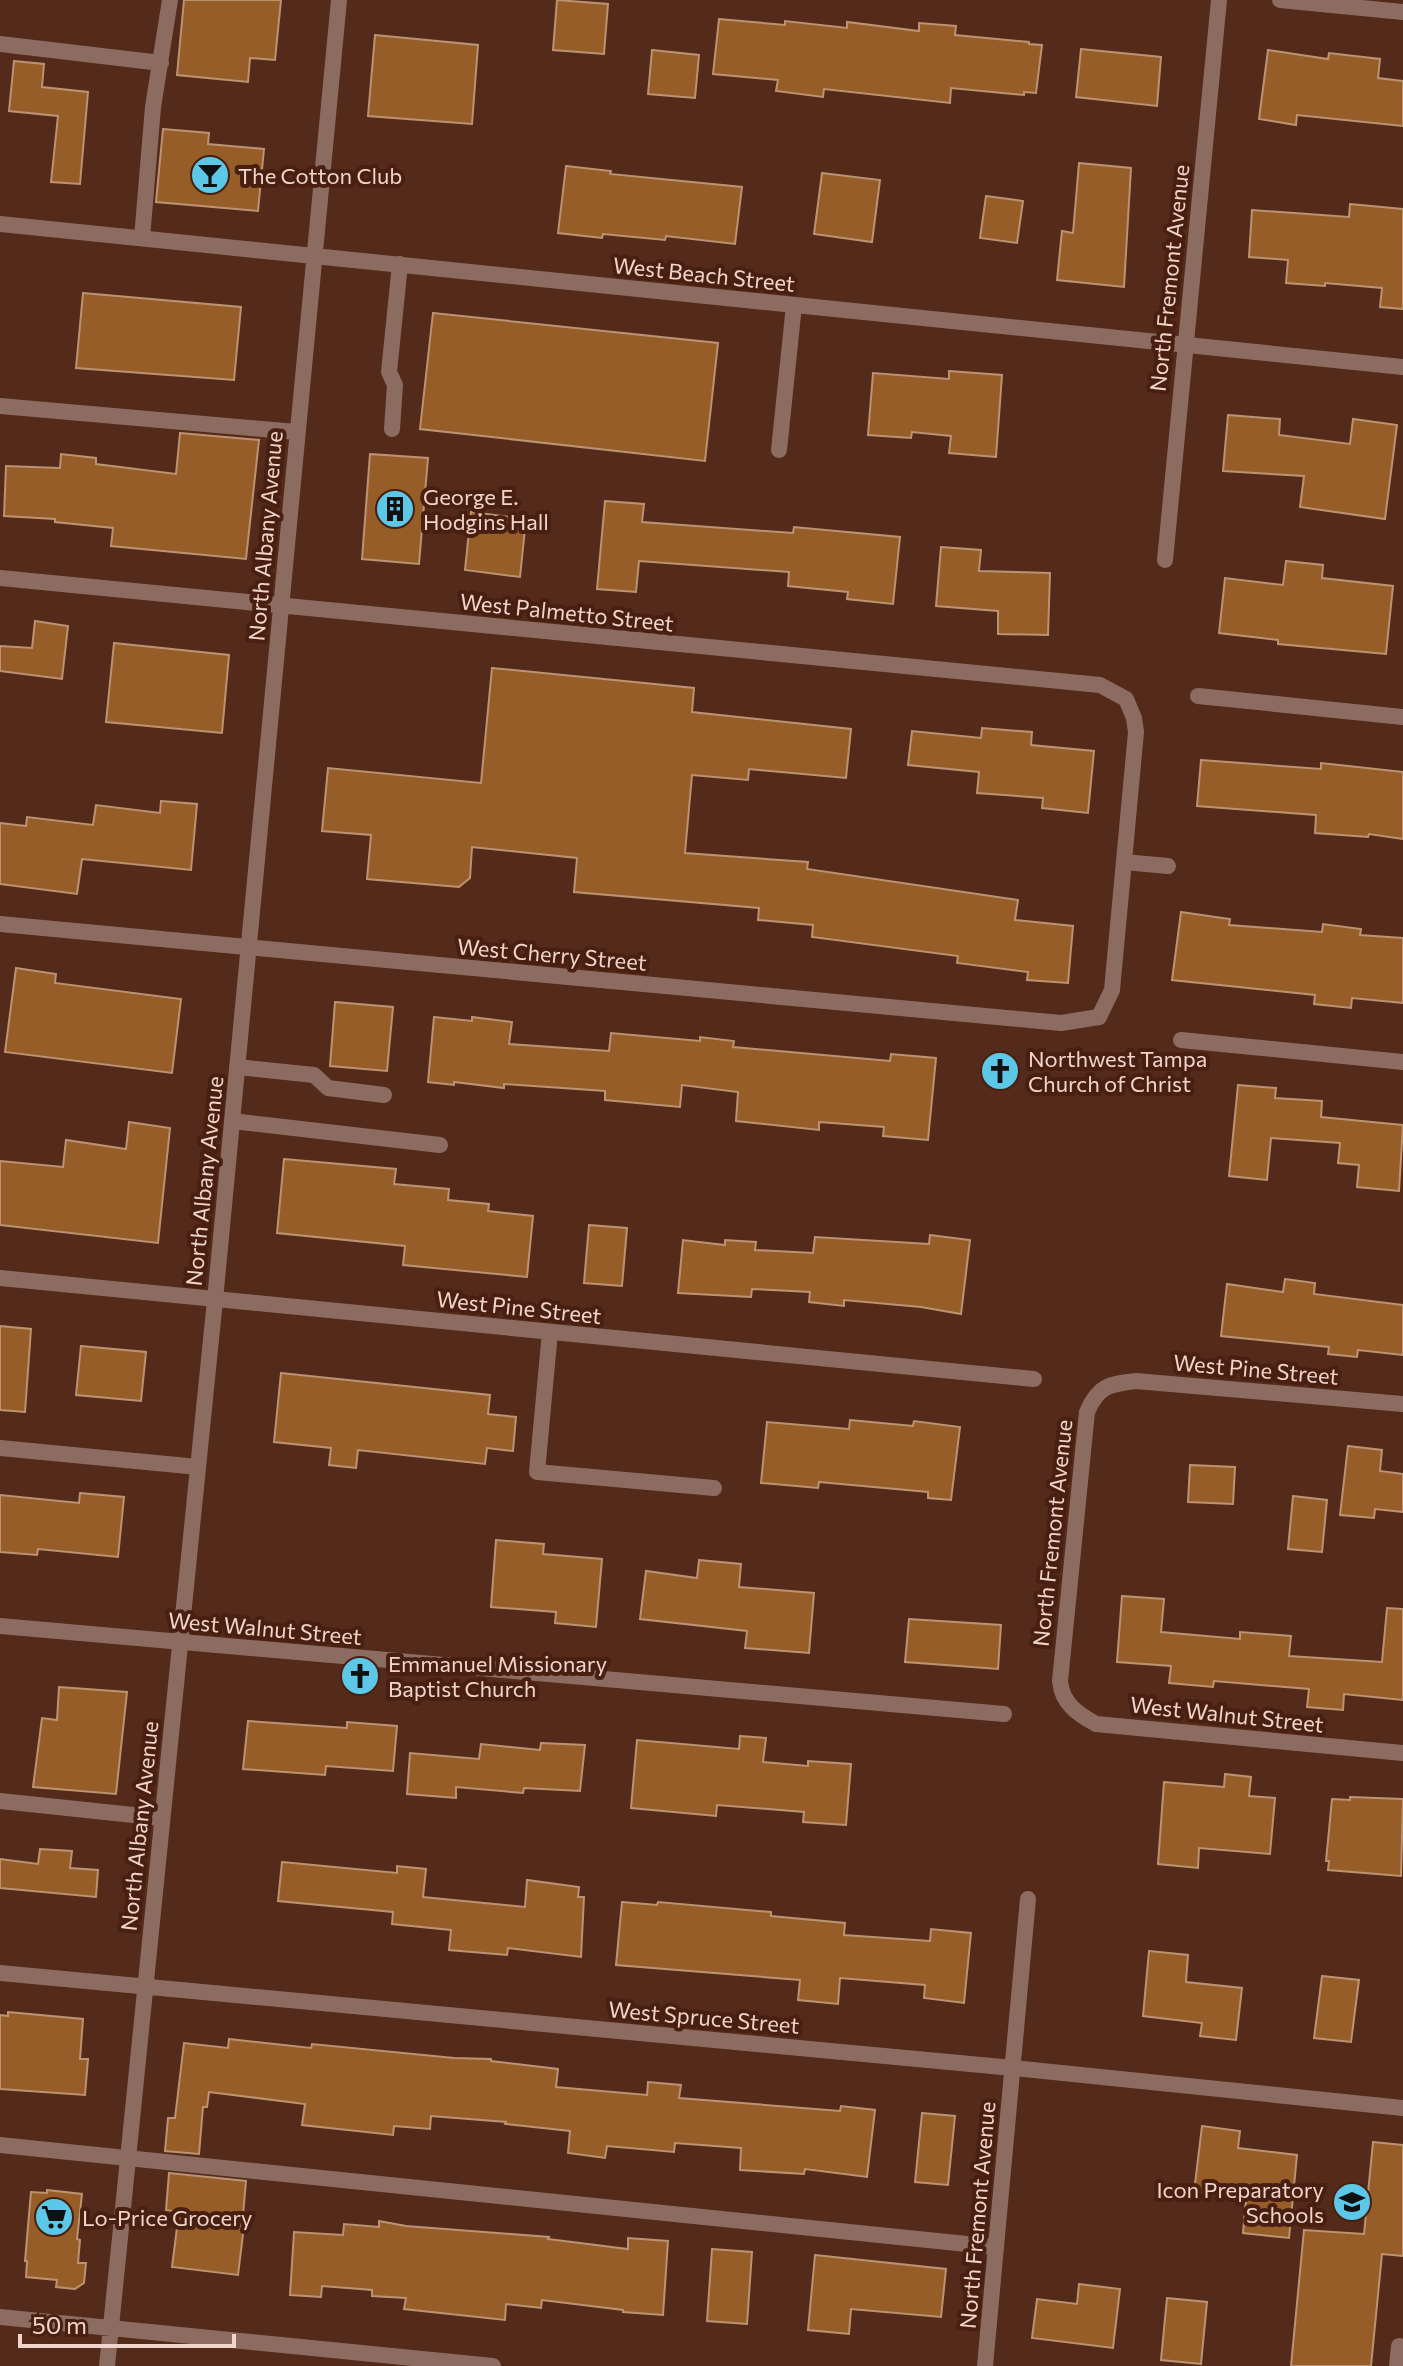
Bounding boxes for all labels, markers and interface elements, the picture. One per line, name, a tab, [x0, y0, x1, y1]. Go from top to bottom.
bar icon: The Cotton Club	[189, 154, 231, 196]
place label: The Cotton Club	[238, 162, 402, 189]
street label: North Fremont Avenue	[1144, 163, 1194, 393]
street label: West Beach Street	[612, 251, 796, 297]
street label: North Albany Avenue	[242, 430, 288, 642]
place label: George E. Hodgins Hall	[423, 483, 549, 535]
building icon: George E. Hodgins Hall	[374, 488, 416, 530]
street label: West Palmetto Street	[459, 587, 675, 637]
street label: West Cherry Street	[456, 932, 648, 976]
place label: Northwest Tampa Church of Christ	[1028, 1045, 1207, 1097]
church icon: Northwest Tampa Church of Christ	[979, 1050, 1021, 1092]
street label: North Albany Avenue	[180, 1075, 228, 1287]
street label: West Pine Street	[435, 1285, 603, 1329]
street label: West Pine Street	[1172, 1348, 1340, 1390]
street label: North Fremont Avenue	[1027, 1418, 1077, 1648]
street label: West Walnut Street	[167, 1606, 363, 1650]
place label: Emmanuel Missionary Baptist Church	[388, 1650, 607, 1702]
church icon: Emmanuel Missionary Baptist Church	[339, 1655, 381, 1697]
street label: West Walnut Street	[1129, 1690, 1325, 1738]
street label: North Albany Avenue	[115, 1720, 163, 1932]
street label: West Spruce Street	[607, 1995, 801, 2039]
street label: North Fremont Avenue	[954, 2100, 1000, 2330]
place label: Icon Preparatory Schools	[1156, 2176, 1324, 2228]
school or university icon: Icon Preparatory Schools	[1331, 2181, 1373, 2223]
supermarket icon: Lo-Price Grocery	[33, 2196, 75, 2238]
place label: Lo-Price Grocery	[82, 2204, 252, 2231]
scale bar	[20, 2298, 234, 2348]
text: 50 m	[32, 2310, 87, 2339]

